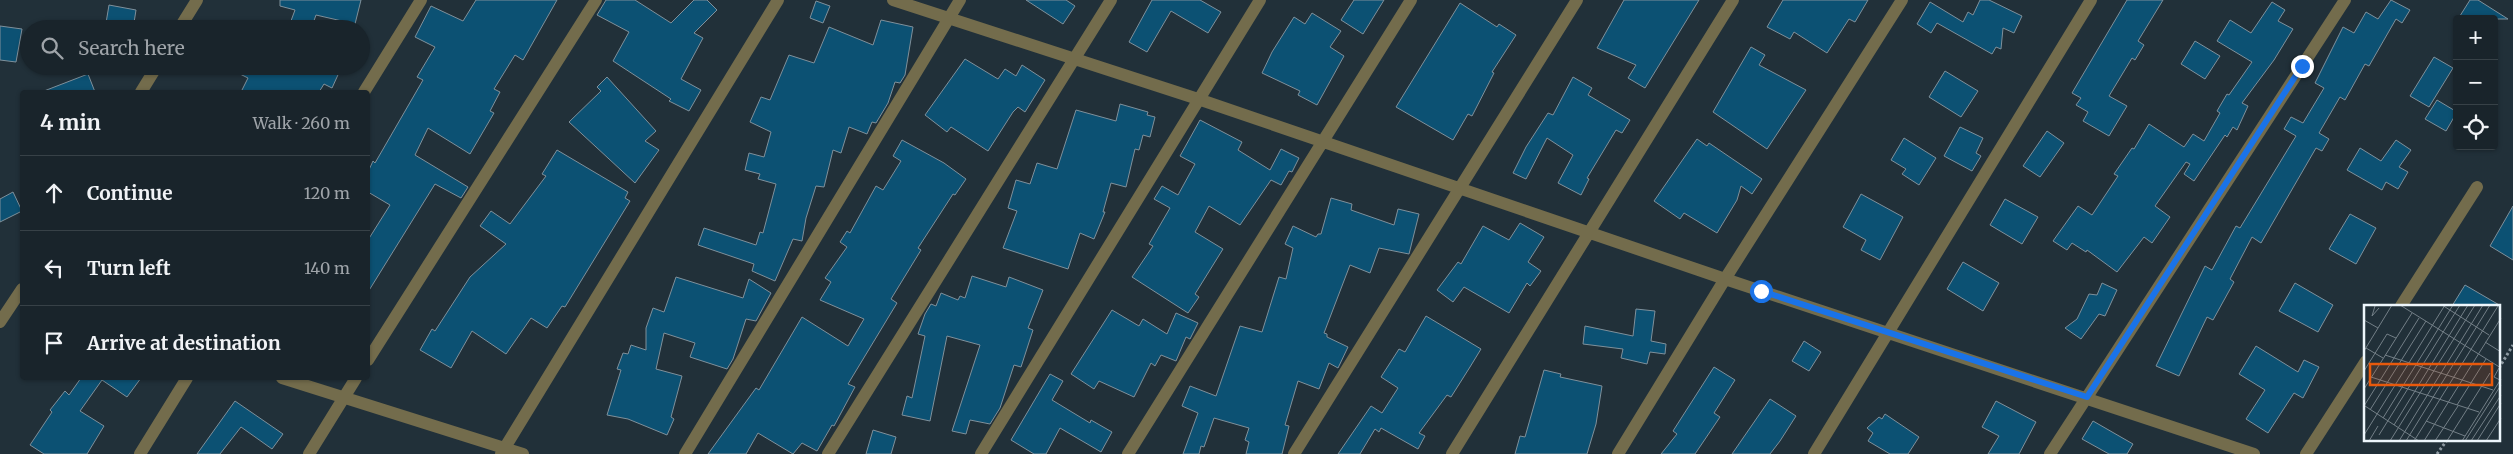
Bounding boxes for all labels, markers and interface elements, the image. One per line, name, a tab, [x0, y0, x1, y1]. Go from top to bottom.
map controls	[2453, 15, 2498, 150]
button: +	[2453, 15, 2498, 60]
search box	[20, 20, 370, 75]
icon: search	[38, 34, 66, 62]
text: Search here	[78, 36, 185, 60]
route end	[2291, 55, 2314, 78]
button: −	[2453, 60, 2498, 105]
button: locate	[2453, 105, 2498, 150]
text: 4 min	[40, 109, 101, 136]
text: Walk · 260 m	[253, 113, 350, 133]
icon: ahead	[40, 179, 68, 207]
text: Continue	[87, 181, 173, 205]
text: 120 m	[304, 183, 350, 203]
icon: left	[40, 254, 68, 282]
text: Turn left	[87, 256, 171, 280]
text: 140 m	[304, 258, 350, 278]
route start	[1750, 280, 1773, 303]
inset map	[2364, 305, 2500, 442]
icon: arrive	[40, 329, 68, 357]
text: Arrive at destination	[87, 331, 281, 355]

